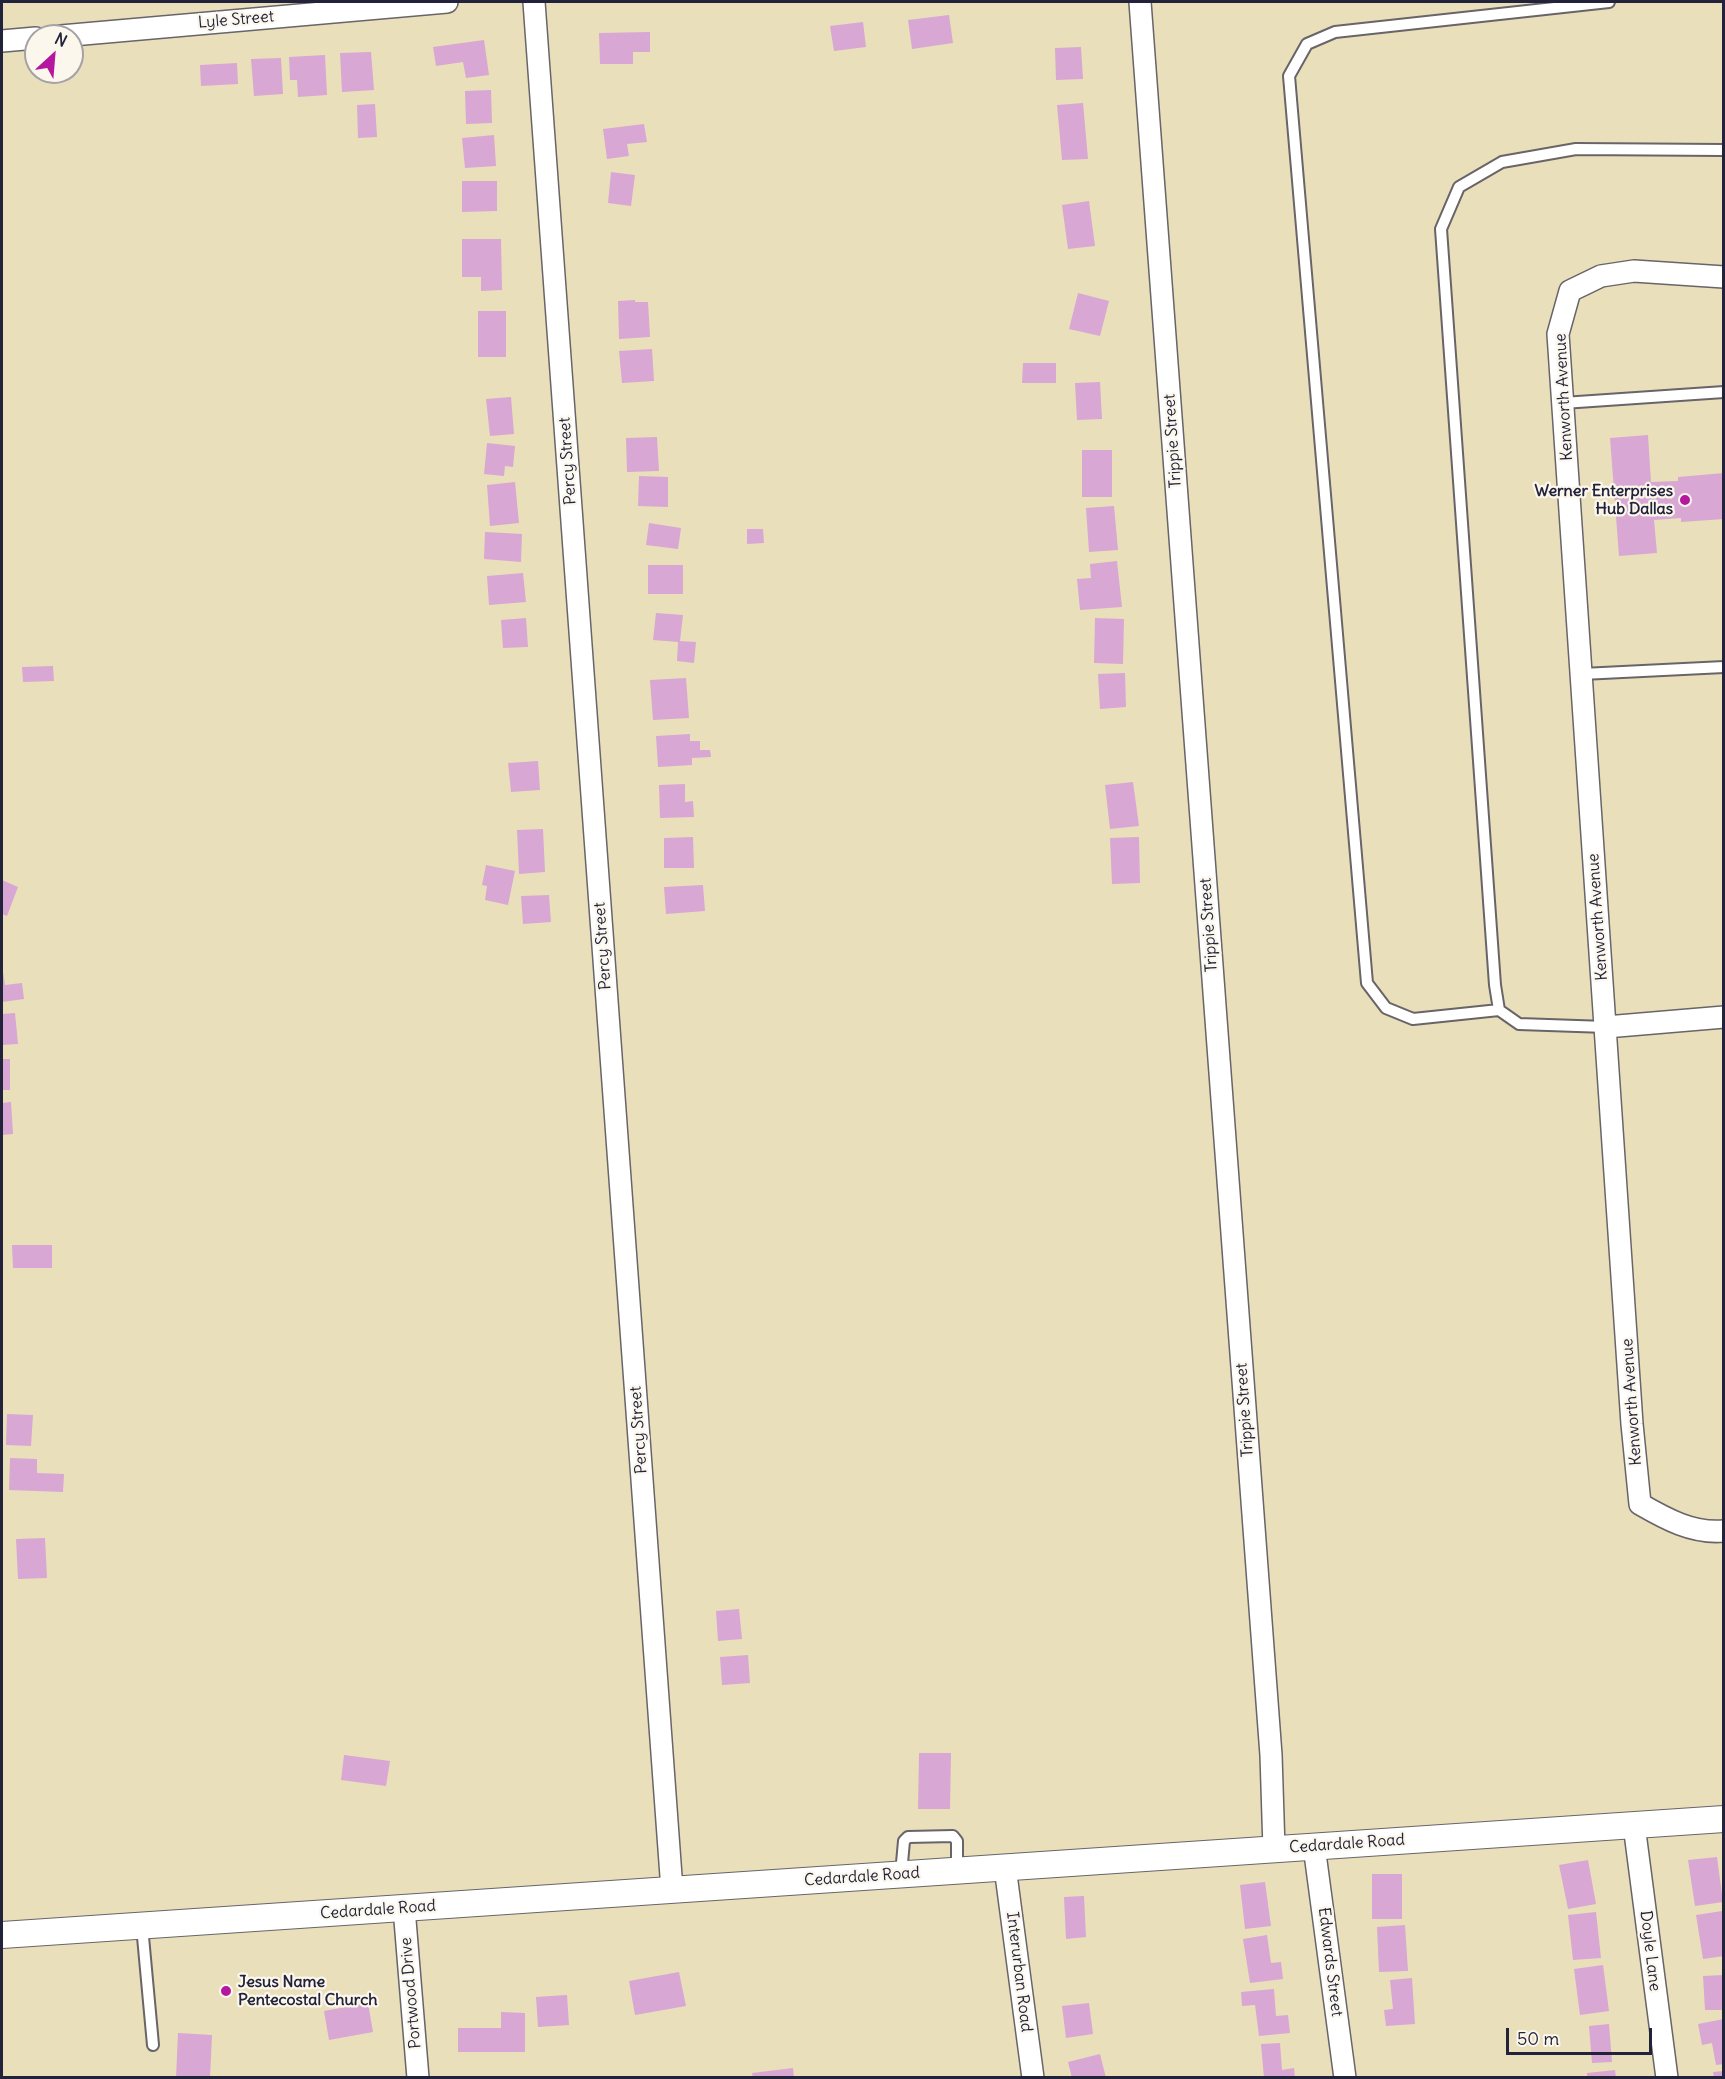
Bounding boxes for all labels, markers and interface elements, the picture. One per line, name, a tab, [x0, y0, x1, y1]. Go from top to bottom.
street label: Lyle Street	[197, 7, 275, 33]
north arrow	[24, 24, 84, 84]
text: N	[52, 28, 70, 51]
street label: Kenworth Avenue	[1551, 333, 1577, 461]
street label: Trippie Street	[1160, 393, 1186, 489]
street label: Percy Street	[555, 417, 581, 505]
place label: Werner Enterprises Hub Dallas	[1534, 481, 1673, 519]
marker: Werner Enterprises Hub Dallas	[1678, 493, 1692, 507]
street label: Kenworth Avenue	[1584, 853, 1612, 981]
street label: Trippie Street	[1196, 877, 1222, 973]
street label: Percy Street	[590, 902, 616, 990]
street label: Kenworth Avenue	[1618, 1338, 1646, 1466]
street label: Trippie Street	[1232, 1362, 1258, 1458]
street label: Percy Street	[626, 1386, 652, 1474]
street label: Cedardale Road	[1289, 1830, 1405, 1858]
street label: Cedardale Road	[804, 1863, 920, 1891]
street label: Cedardale Road	[320, 1896, 436, 1924]
street label: Edwards Street	[1314, 1906, 1346, 2018]
street label: Doyle Lane	[1636, 1910, 1664, 1992]
street label: Interurban Road	[1002, 1911, 1036, 2033]
street label: Portwood Drive	[397, 1936, 425, 2050]
place label: Jesus Name Pentecostal Church	[238, 1972, 378, 2010]
marker: Jesus Name Pentecostal Church	[219, 1984, 233, 1998]
scale bar	[1509, 2016, 1654, 2054]
text: 50 m	[1517, 2027, 1559, 2050]

